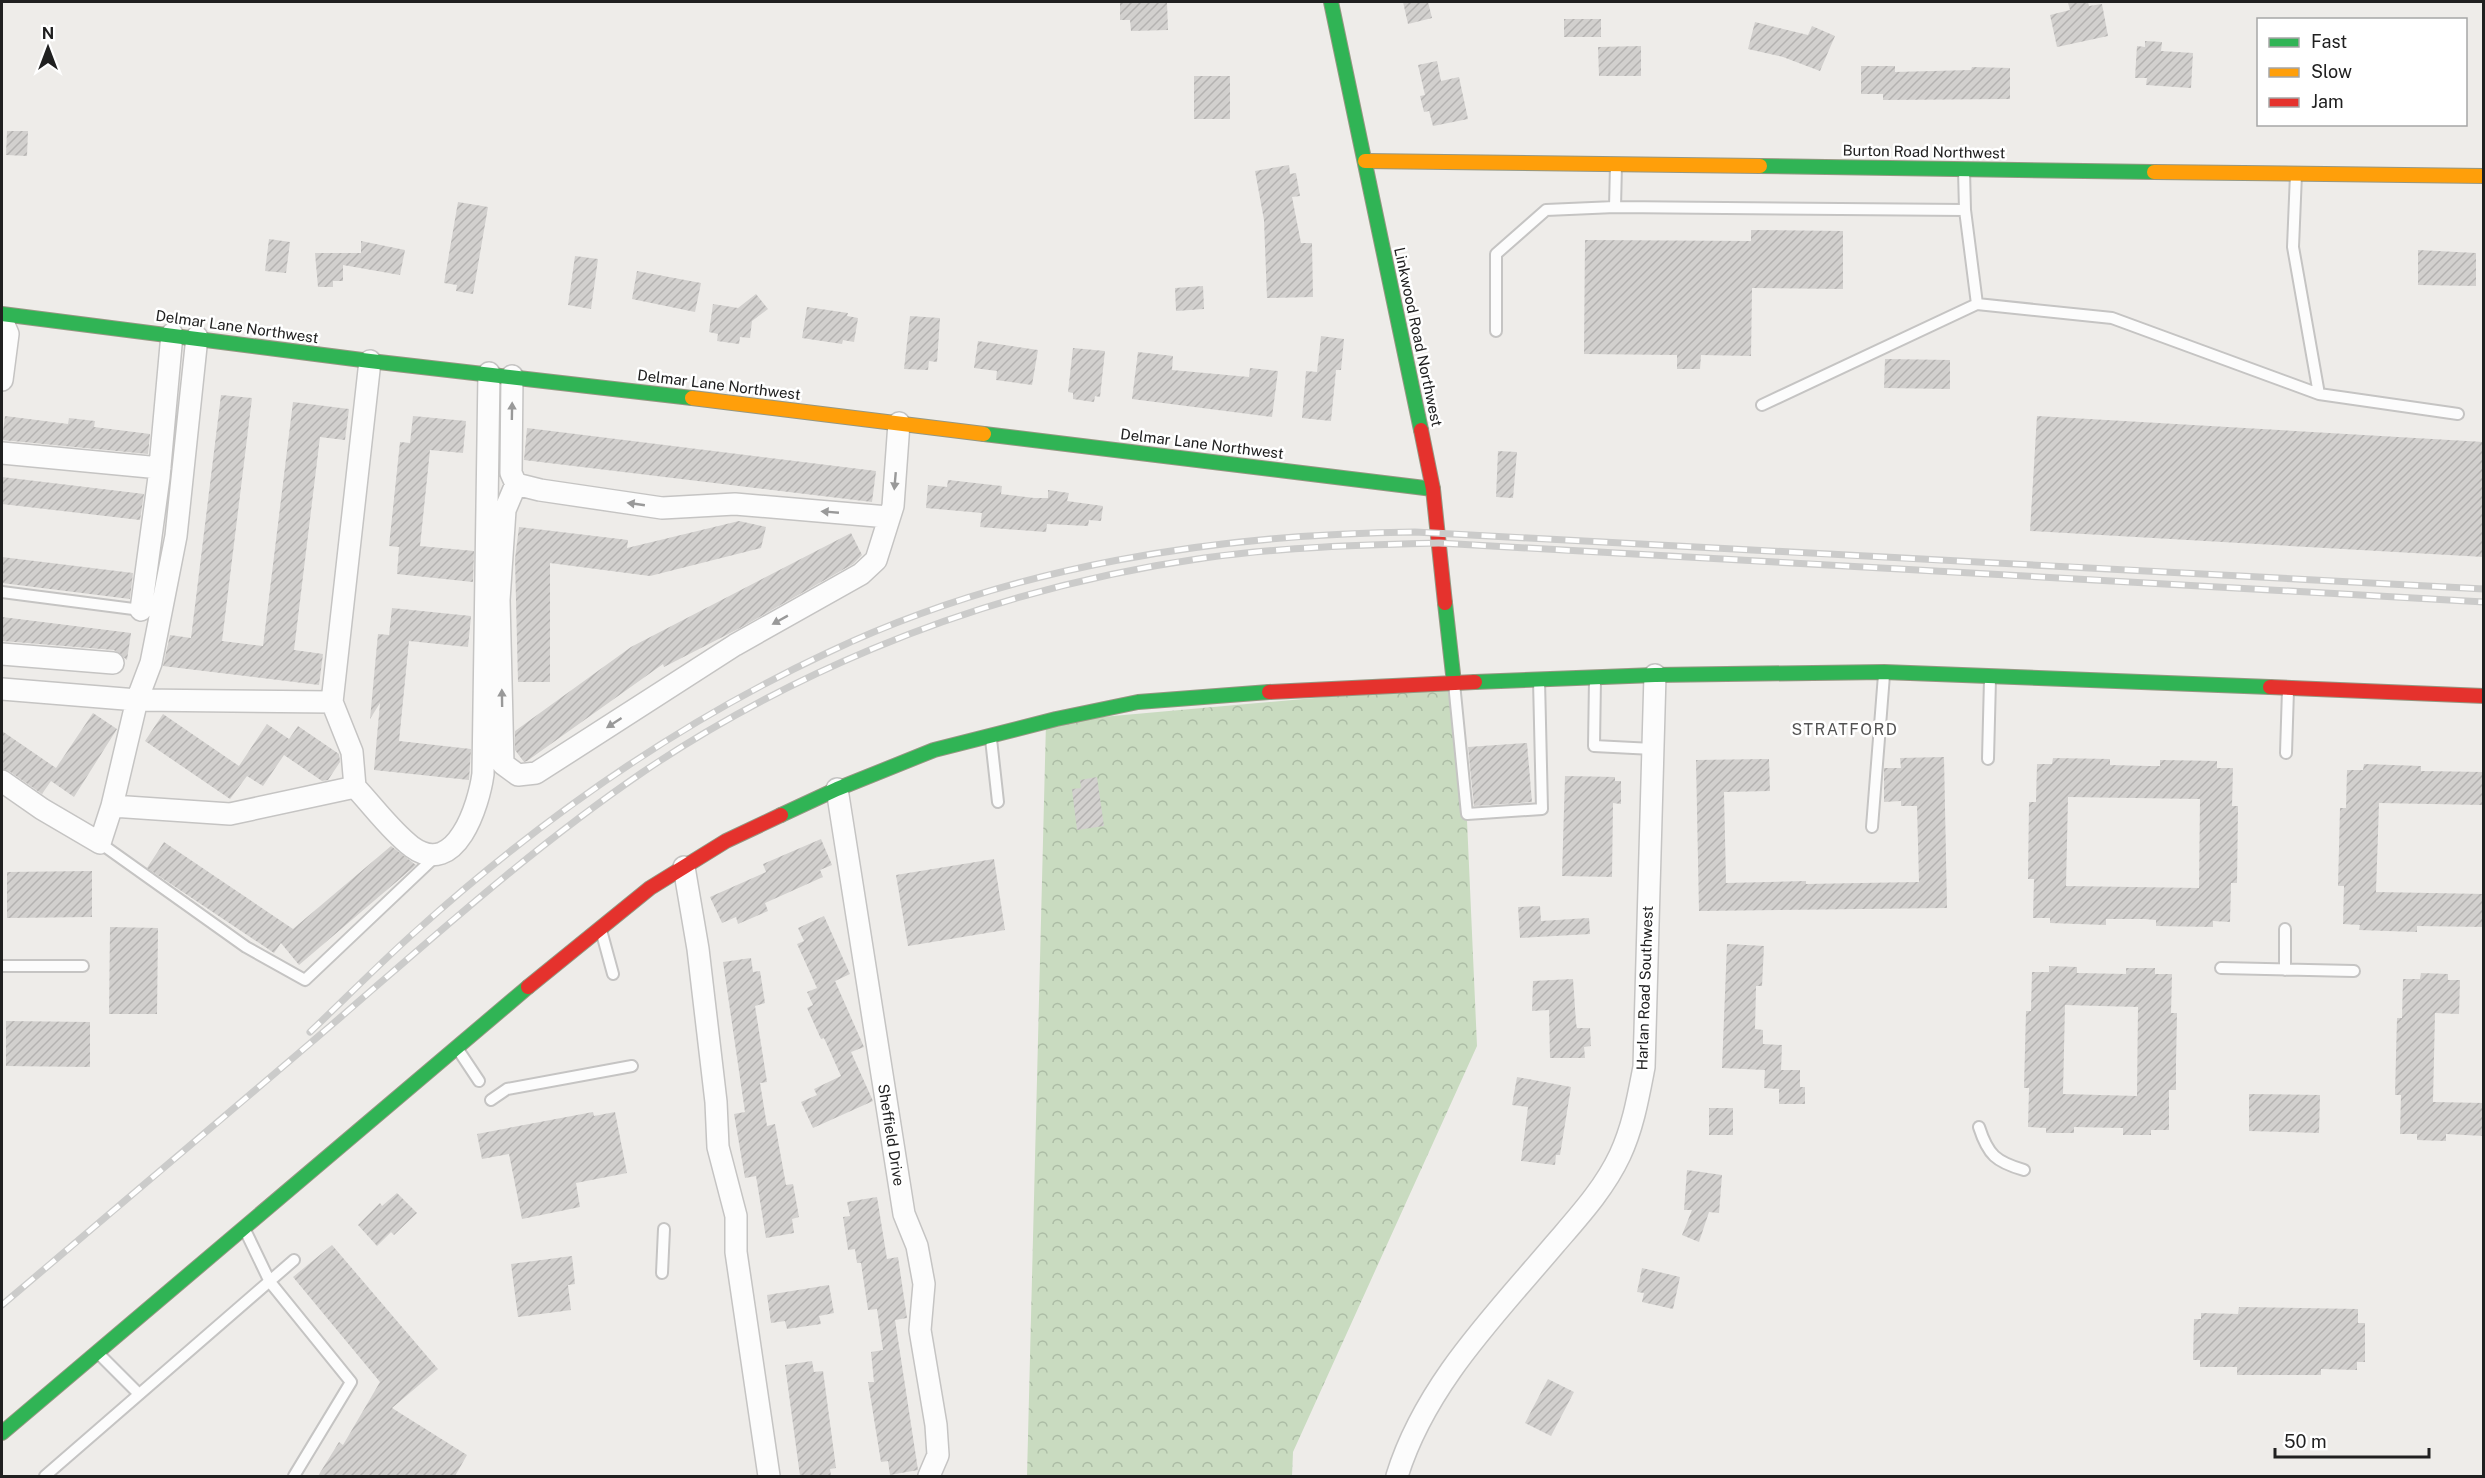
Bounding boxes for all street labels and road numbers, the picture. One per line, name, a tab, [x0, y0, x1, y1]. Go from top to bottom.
street label: Burton Road Northwest	[1842, 142, 2006, 161]
street label: Linkwood Road Northwest	[1391, 246, 1446, 428]
street label: Delmar Lane Northwest	[155, 307, 320, 346]
street label: Delmar Lane Northwest	[636, 366, 802, 403]
street label: Delmar Lane Northwest	[1119, 425, 1285, 462]
street label: Harlan Road Southwest	[1633, 905, 1656, 1070]
street label: Sheffield Drive	[875, 1083, 908, 1187]

